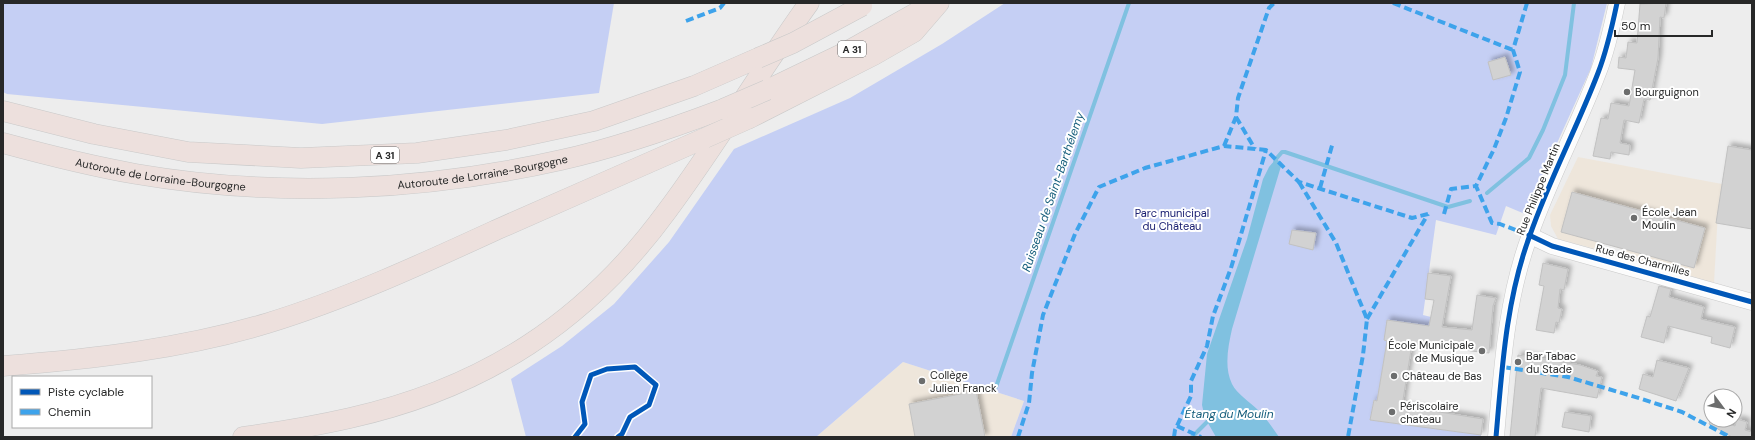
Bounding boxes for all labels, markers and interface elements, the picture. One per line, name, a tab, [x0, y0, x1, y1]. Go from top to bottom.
scale bar	[1615, 12, 1712, 38]
text: 50 m	[1621, 18, 1650, 34]
road number: A 31	[838, 41, 866, 57]
place label: Bourguignon	[1635, 85, 1699, 99]
marker: Bourguignon	[1622, 87, 1632, 97]
water label: Ruisseau de Saint-Barthélemy	[1018, 110, 1088, 274]
street label: Rue Philippe Martin	[1513, 141, 1563, 237]
road number: A 31	[371, 147, 399, 163]
street label: Autoroute de Lorraine-Bourgogne	[397, 152, 569, 192]
street label: Autoroute de Lorraine-Bourgogne	[74, 155, 246, 194]
place label: École Jean Moulin	[1642, 205, 1697, 232]
park label: Parc municipal du Château	[1135, 206, 1209, 233]
marker: École Jean Moulin	[1629, 213, 1639, 223]
street label: Rue des Charmilles	[1594, 241, 1692, 279]
place label: École Municipale de Musique	[1388, 338, 1474, 365]
marker: École Municipale de Musique	[1477, 346, 1487, 356]
place label: Bar Tabac du Stade	[1526, 349, 1576, 376]
marker: Bar Tabac du Stade	[1513, 357, 1523, 367]
place label: Collège Julien Franck	[930, 368, 997, 395]
place label: Château de Bas	[1402, 369, 1482, 383]
marker: Château de Bas	[1389, 371, 1399, 381]
legend	[12, 376, 152, 428]
marker: Collège Julien Franck	[917, 376, 927, 386]
text: Piste cyclable	[48, 384, 124, 400]
north arrow	[1703, 388, 1743, 428]
place label: Périscolaire chateau	[1400, 399, 1459, 426]
text: Chemin	[48, 404, 91, 420]
water label: Étang du Moulin	[1184, 406, 1274, 422]
text: N	[1723, 406, 1740, 420]
marker: Périscolaire chateau	[1387, 407, 1397, 417]

